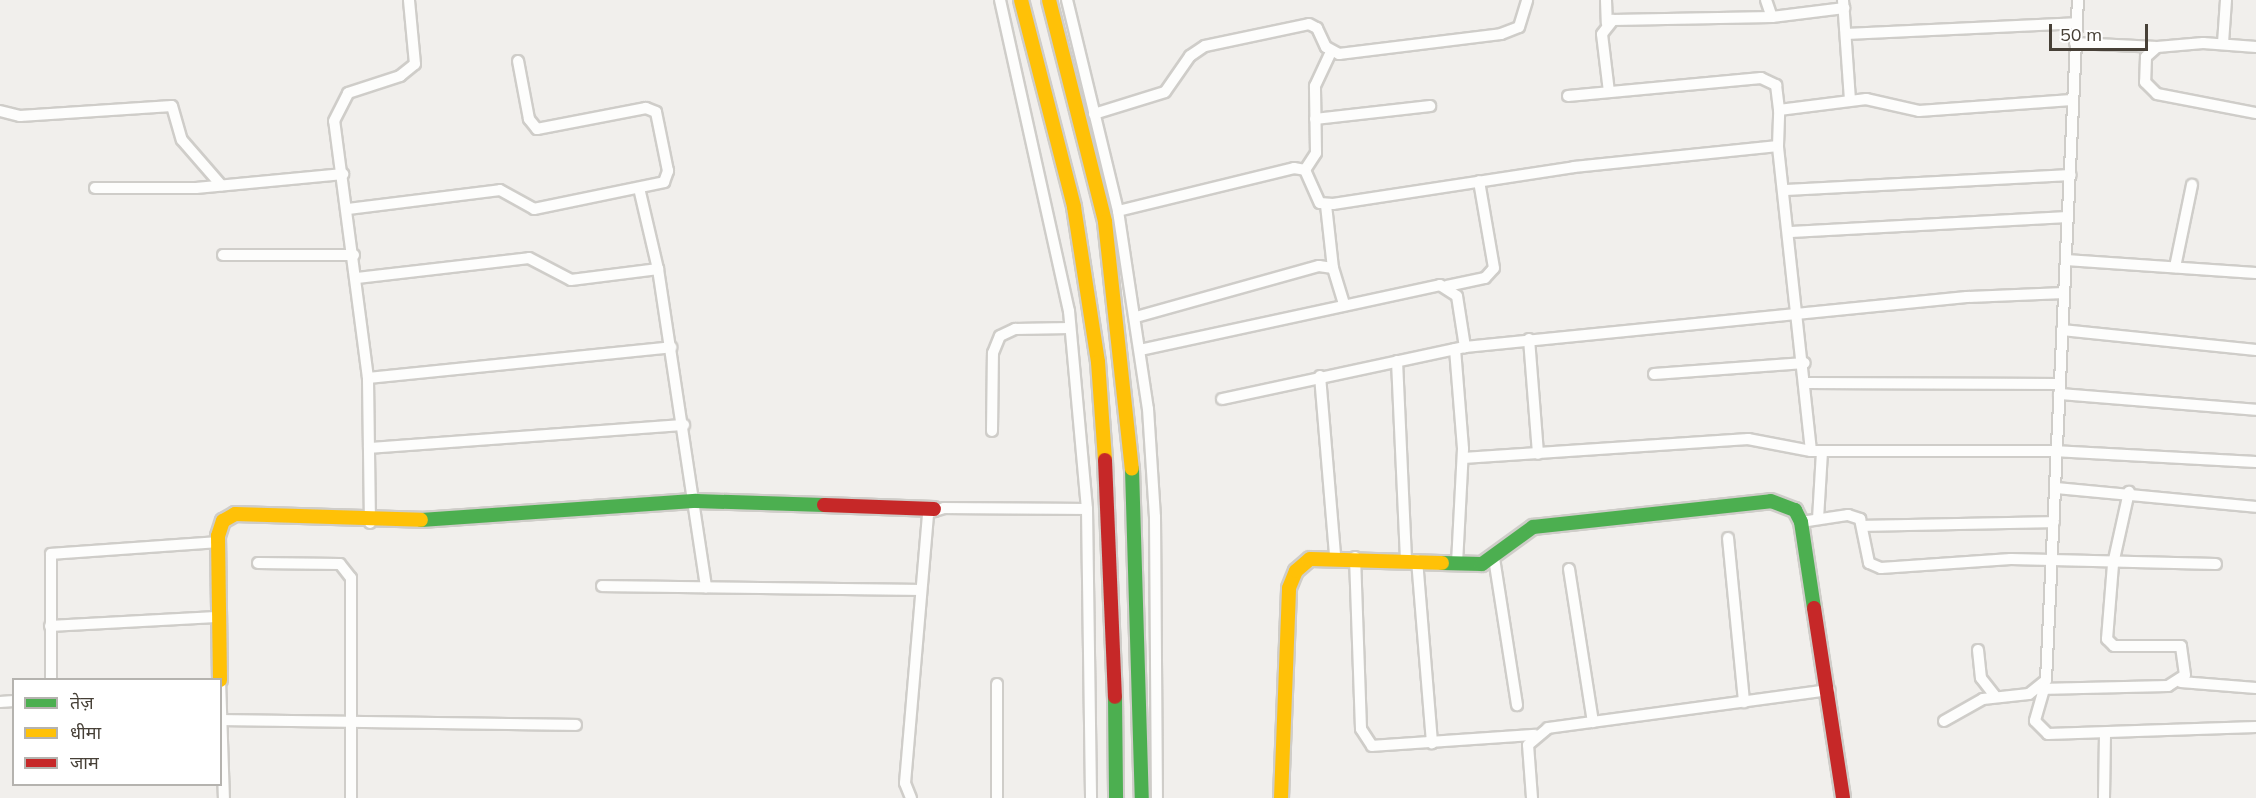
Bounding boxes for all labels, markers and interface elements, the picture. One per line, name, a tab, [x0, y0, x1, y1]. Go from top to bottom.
scale bar	[2052, 12, 2151, 50]
text: 50 m	[2060, 23, 2102, 46]
legend	[12, 678, 222, 786]
text: तेज़	[70, 691, 94, 714]
text: धीमा	[70, 721, 101, 744]
text: जाम	[70, 751, 99, 774]

